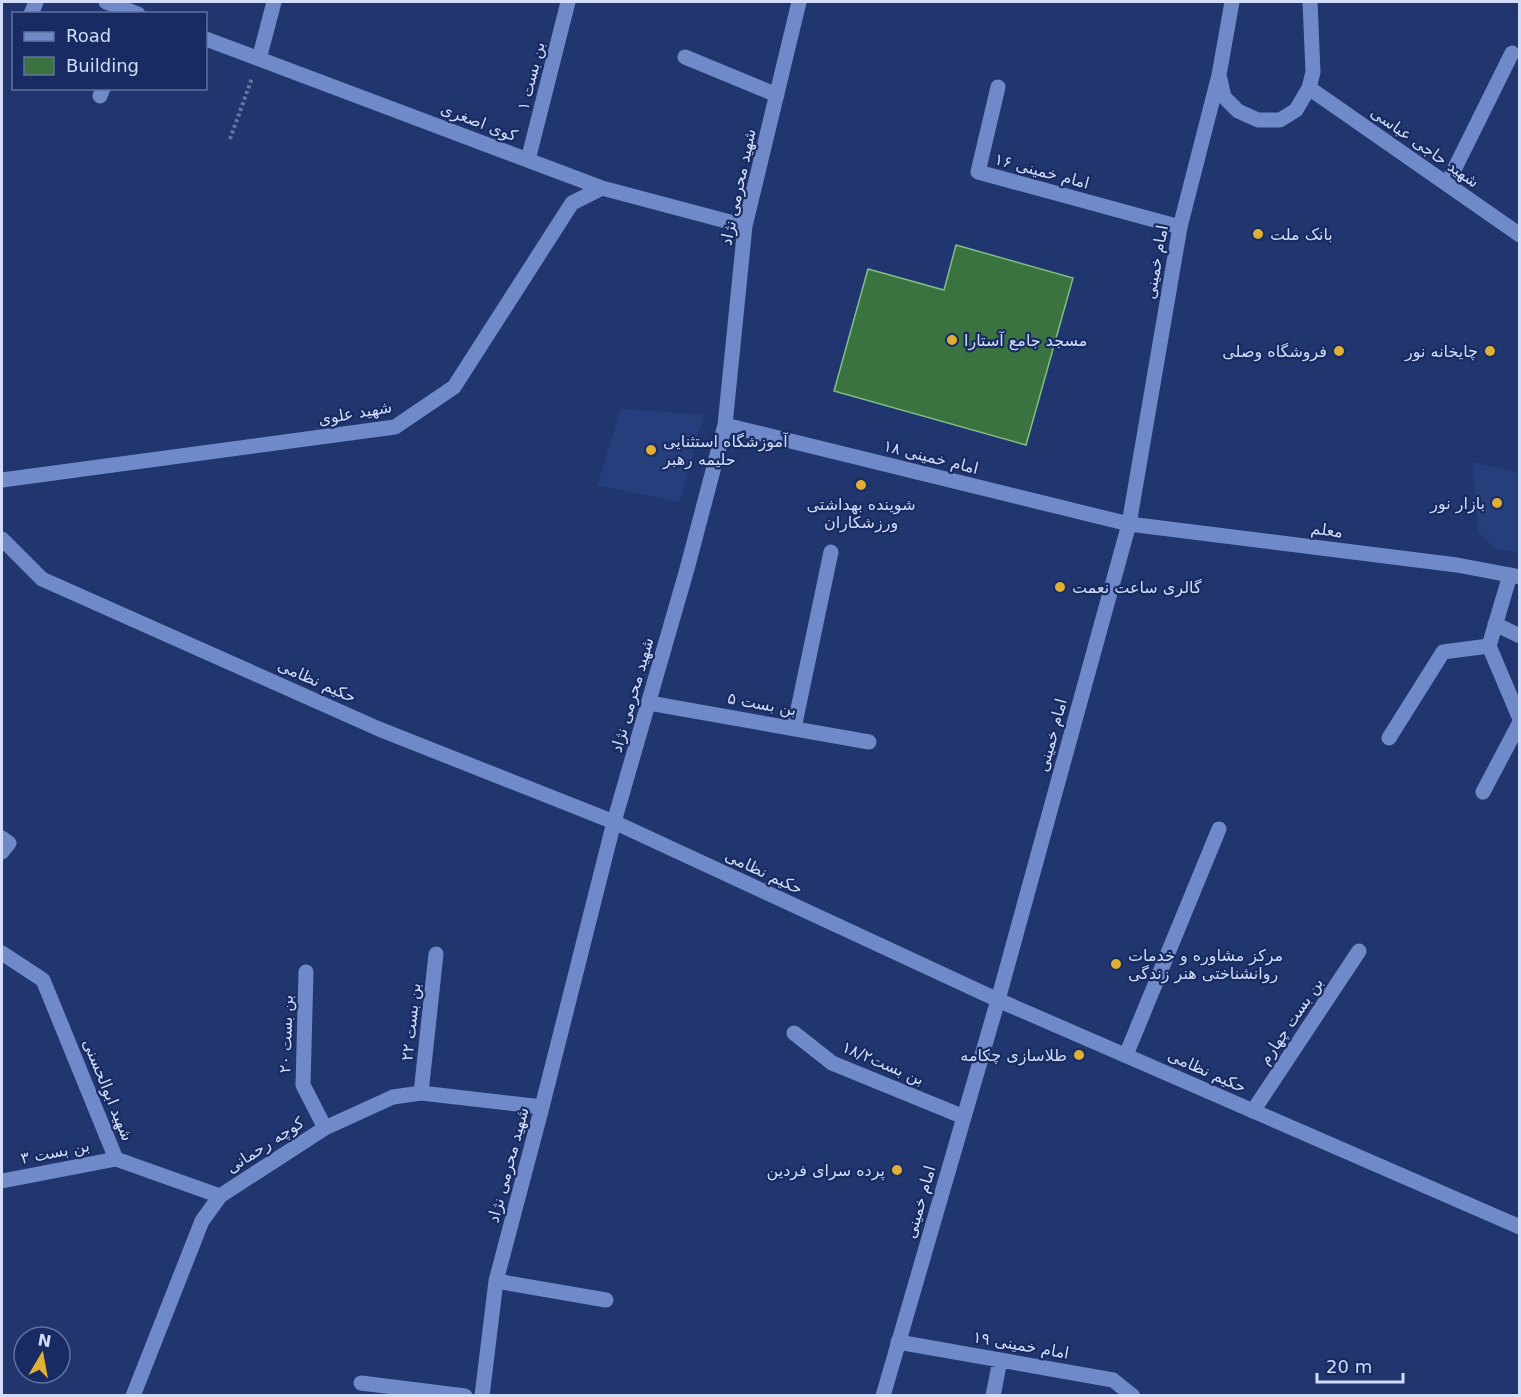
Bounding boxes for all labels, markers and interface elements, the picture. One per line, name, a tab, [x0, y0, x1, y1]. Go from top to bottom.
legend	[12, 12, 207, 90]
text: Road	[66, 25, 111, 46]
street label: بن بست ۱	[513, 40, 550, 112]
text: Building	[66, 55, 139, 76]
street label: کوی اصغری	[438, 99, 520, 146]
street label: شهید حاجی عباسی	[1366, 102, 1483, 192]
street label: شهید محرمی نژاد	[716, 127, 761, 247]
street label: امام خمینی ۱۶	[993, 149, 1091, 193]
street label: امام خمینی	[1140, 223, 1172, 301]
place label: بانک ملت	[1270, 225, 1333, 244]
marker: بانک ملت	[1251, 227, 1265, 241]
place label: مسجد جامع آستارا	[964, 331, 1087, 351]
marker: مسجد جامع آستارا	[945, 333, 959, 347]
place label: فروشگاه وصلی	[1222, 342, 1327, 362]
place label: چایخانه نور	[1404, 342, 1478, 362]
marker: فروشگاه وصلی	[1332, 344, 1346, 358]
marker: چایخانه نور	[1483, 344, 1497, 358]
street label: شهید علوی	[317, 397, 394, 430]
place label: آموزشگاه استثنایی حلیمه رهبر	[662, 432, 789, 470]
street label: امام خمینی ۱۸	[881, 436, 981, 478]
marker: آموزشگاه استثنایی حلیمه رهبر	[644, 443, 658, 457]
marker: شوینده بهداشتی ورزشکاران	[854, 478, 868, 492]
place label: بازار نور	[1429, 494, 1485, 514]
place label: شوینده بهداشتی ورزشکاران	[806, 495, 916, 533]
marker: بازار نور	[1490, 496, 1504, 510]
street label: معلم	[1310, 519, 1344, 541]
place label: گالری ساعت نعمت	[1072, 578, 1202, 598]
marker: گالری ساعت نعمت	[1053, 580, 1067, 594]
street label: شهید محرمی نژاد	[607, 635, 658, 755]
street label: حکیم نظامی	[275, 655, 359, 707]
street label: بن بست ۵	[726, 689, 798, 720]
street label: امام خمینی	[1033, 696, 1071, 774]
street label: حکیم نظامی	[722, 846, 806, 898]
place label: مرکز مشاوره و خدمات روانشناختی هنر زندگی	[1128, 946, 1283, 984]
marker: مرکز مشاوره و خدمات روانشناختی هنر زندگی	[1109, 957, 1123, 971]
street label: بن بست چهارم	[1255, 974, 1328, 1069]
street label: بن بست ۲۲	[397, 982, 426, 1062]
street label: بن بست ۲۰	[275, 994, 298, 1074]
street label: شهید ابوالحسنی	[78, 1036, 137, 1144]
street label: بن بست۱۸/۲	[839, 1037, 927, 1090]
street label: حکیم نظامی	[1165, 1045, 1249, 1097]
place label: طلاسازی چکامه	[960, 1046, 1067, 1066]
marker: طلاسازی چکامه	[1072, 1048, 1086, 1062]
street label: شهید محرمی نژاد	[483, 1105, 533, 1225]
street label: کوچه رحمانی	[223, 1113, 308, 1178]
street label: بن بست ۳	[19, 1136, 91, 1169]
place label: پرده سرای فردین	[767, 1161, 885, 1181]
marker: پرده سرای فردین	[890, 1163, 904, 1177]
street label: امام خمینی	[901, 1163, 939, 1241]
north arrow	[12, 1325, 72, 1385]
street label: امام خمینی ۱۹	[971, 1327, 1071, 1363]
text: N	[36, 1330, 53, 1351]
scale bar	[1317, 1346, 1402, 1384]
text: 20 m	[1326, 1356, 1372, 1377]

